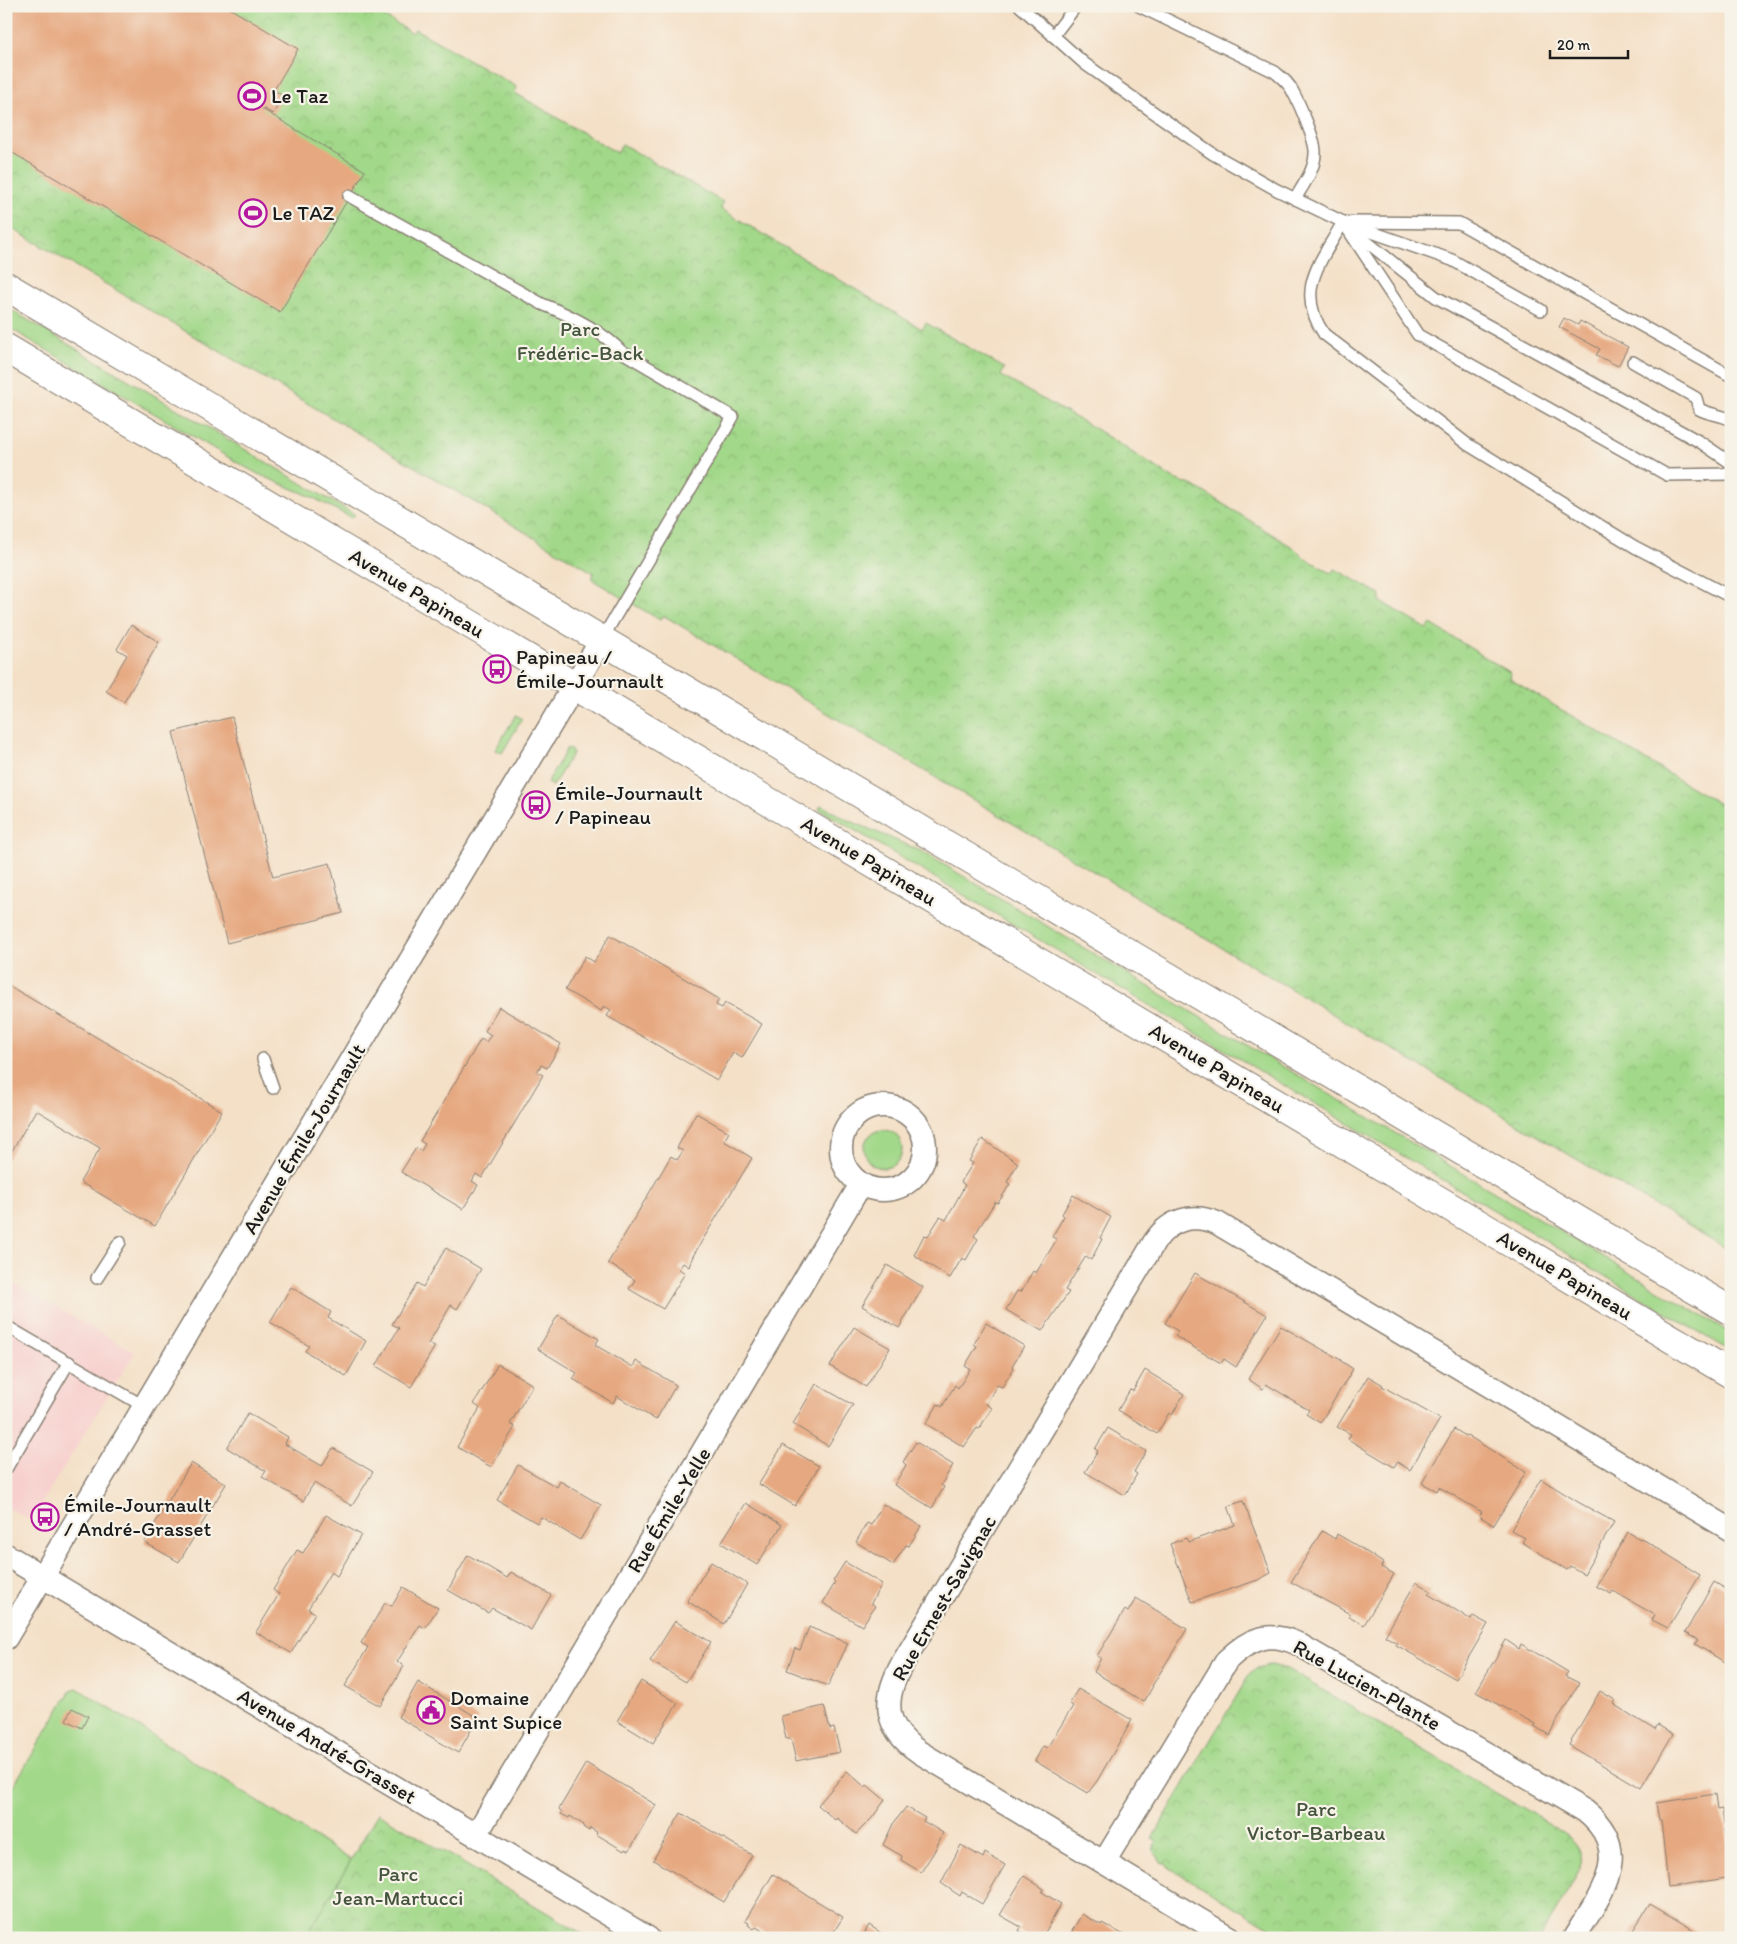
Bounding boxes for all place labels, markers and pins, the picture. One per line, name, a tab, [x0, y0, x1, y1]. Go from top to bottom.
sports icon: Le Taz	[237, 81, 267, 111]
place label: Le Taz	[271, 83, 328, 108]
sports icon: Le TAZ	[238, 198, 268, 228]
place label: Le TAZ	[272, 200, 335, 225]
place label: Papineau / Émile-Journault	[516, 644, 664, 693]
bus stop icon: Papineau / Émile-Journault	[482, 654, 512, 684]
place label: Émile-Journault / Papineau	[555, 780, 703, 829]
bus stop icon: Émile-Journault / Papineau	[521, 790, 551, 820]
place label: Émile-Journault / André-Grasset	[64, 1492, 212, 1541]
bus stop icon: Émile-Journault / André-Grasset	[30, 1502, 60, 1532]
place label: Domaine Saint Supice	[450, 1685, 562, 1734]
public building icon: Domaine Saint Supice	[416, 1695, 446, 1725]

